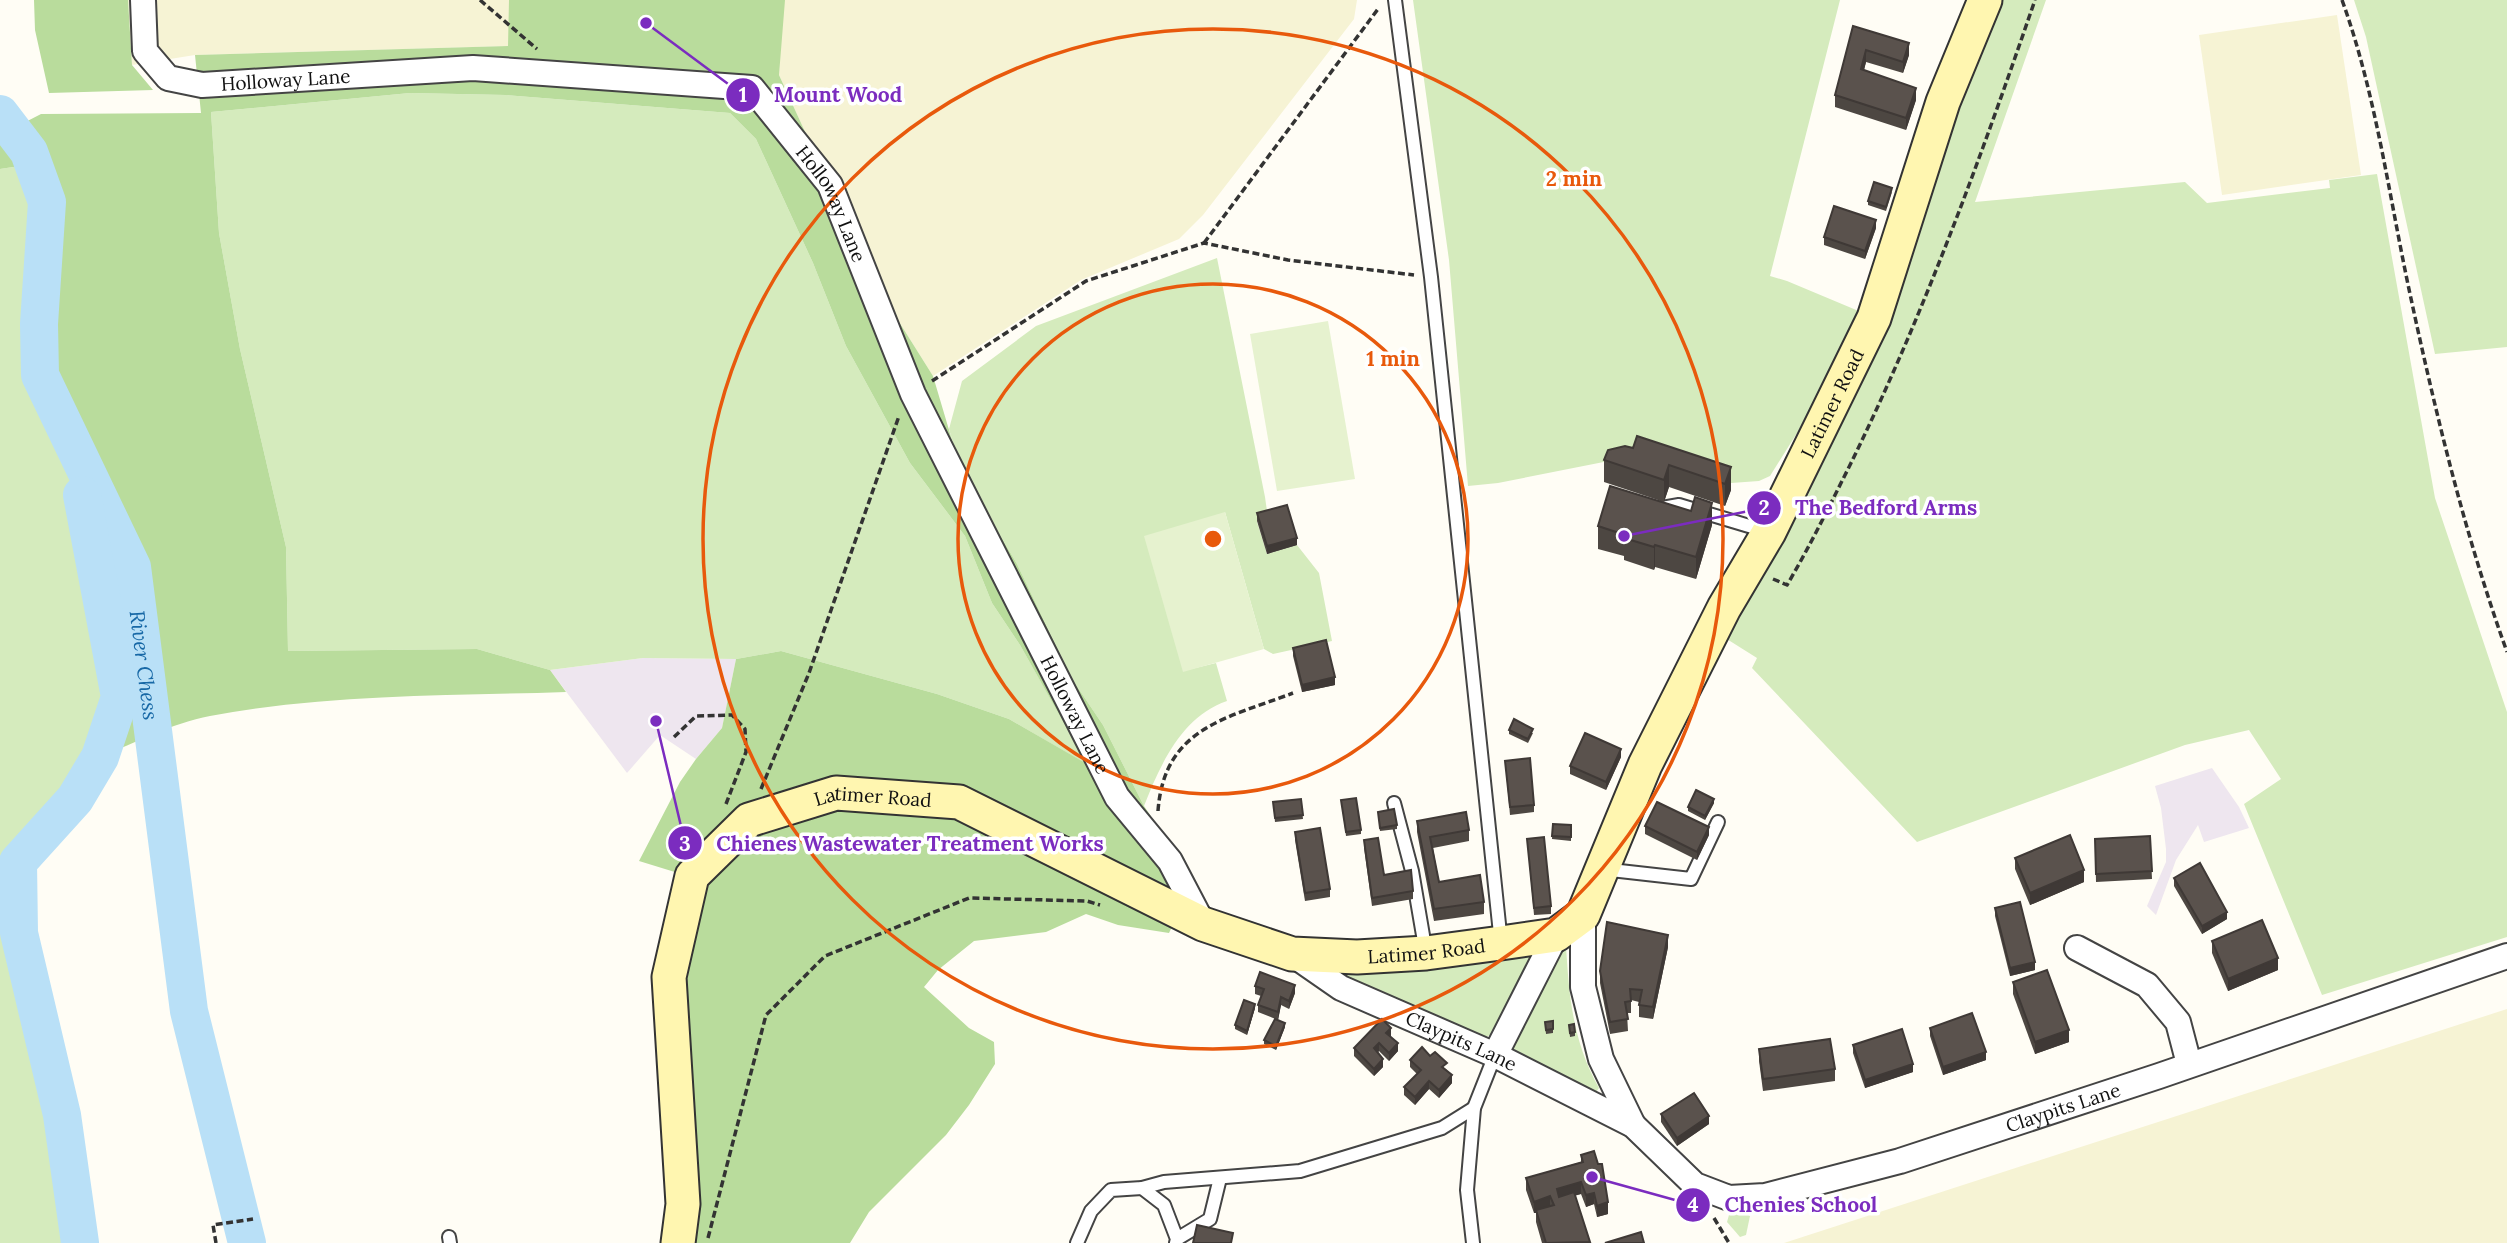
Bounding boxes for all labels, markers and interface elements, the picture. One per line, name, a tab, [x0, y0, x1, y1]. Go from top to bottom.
street label: Holloway Lane	[220, 64, 351, 96]
callout: Mount Wood	[725, 74, 917, 116]
text: 1	[739, 81, 747, 108]
text: Mount Wood	[774, 81, 902, 108]
street label: Holloway Lane	[791, 140, 871, 266]
text: 2 min	[1546, 165, 1602, 192]
text: 1 min	[1366, 345, 1420, 372]
street label: Latimer Road	[1795, 345, 1869, 462]
callout: The Bedford Arms	[1746, 487, 1991, 529]
text: 2	[1758, 494, 1770, 521]
text: The Bedford Arms	[1795, 494, 1977, 521]
centre of rings	[1201, 527, 1225, 551]
water label: River Chess	[124, 609, 165, 722]
street label: Holloway Lane	[1035, 651, 1115, 778]
street label: Latimer Road	[811, 781, 933, 812]
callout: Chienes Wastewater Treatment Works	[668, 822, 1118, 864]
text: 3	[679, 830, 691, 857]
text: Chienes Wastewater Treatment Works	[716, 830, 1104, 857]
street label: Latimer Road	[1367, 933, 1487, 968]
street label: Claypits Lane	[1402, 1006, 1521, 1076]
street label: Claypits Lane	[2002, 1078, 2123, 1138]
callout: Chenies School	[1676, 1184, 1891, 1226]
text: 4	[1687, 1191, 1699, 1218]
text: Chenies School	[1725, 1191, 1878, 1218]

